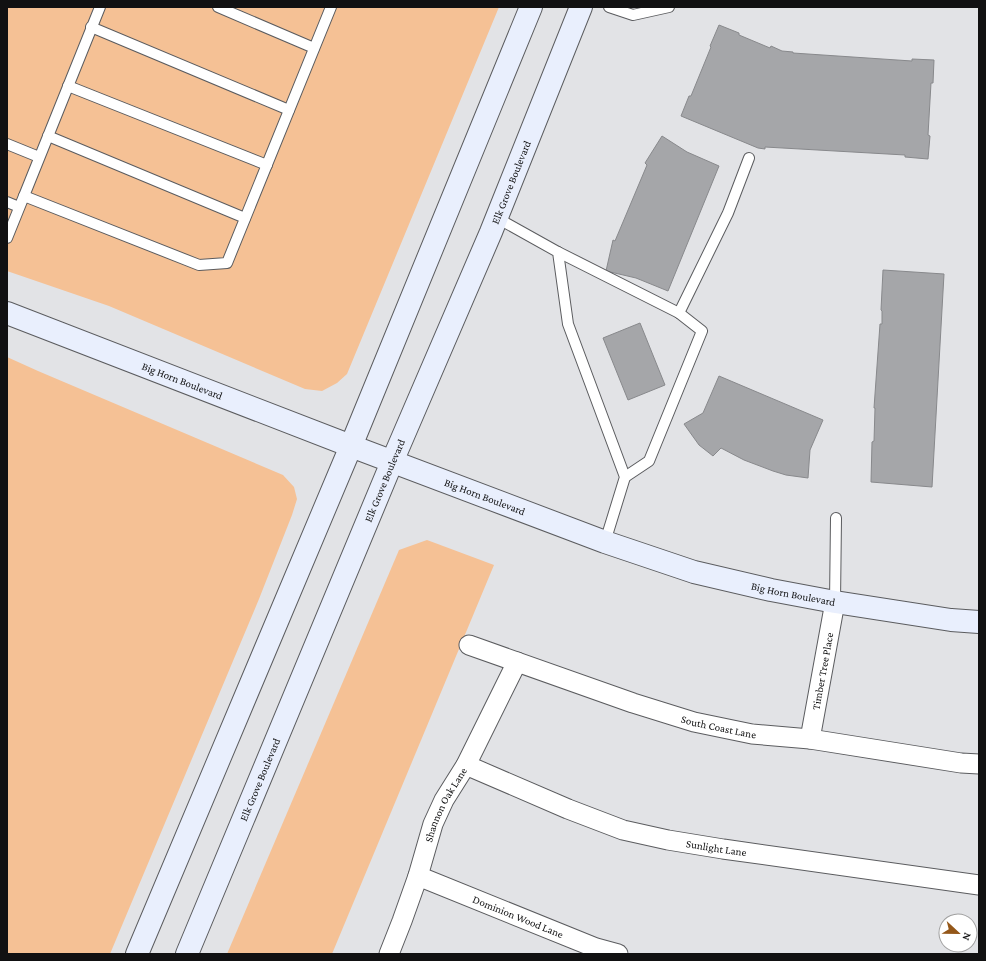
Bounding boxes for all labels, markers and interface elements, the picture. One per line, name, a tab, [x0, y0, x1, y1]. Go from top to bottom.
street label: Elk Grove Boulevard	[489, 139, 533, 226]
street label: Big Horn Boulevard	[140, 360, 225, 402]
street label: Elk Grove Boulevard	[362, 437, 407, 524]
street label: Big Horn Boulevard	[443, 476, 527, 517]
street label: Big Horn Boulevard	[750, 580, 837, 608]
street label: Timber Tree Place	[809, 631, 835, 711]
street label: South Coast Lane	[680, 712, 757, 740]
street label: Elk Grove Boulevard	[237, 736, 282, 823]
street label: Shannon Oak Lane	[422, 765, 469, 844]
street label: Sunlight Lane	[685, 837, 747, 858]
street label: Dominion Wood Lane	[471, 893, 565, 940]
north arrow	[938, 913, 978, 953]
text: N	[960, 931, 974, 943]

